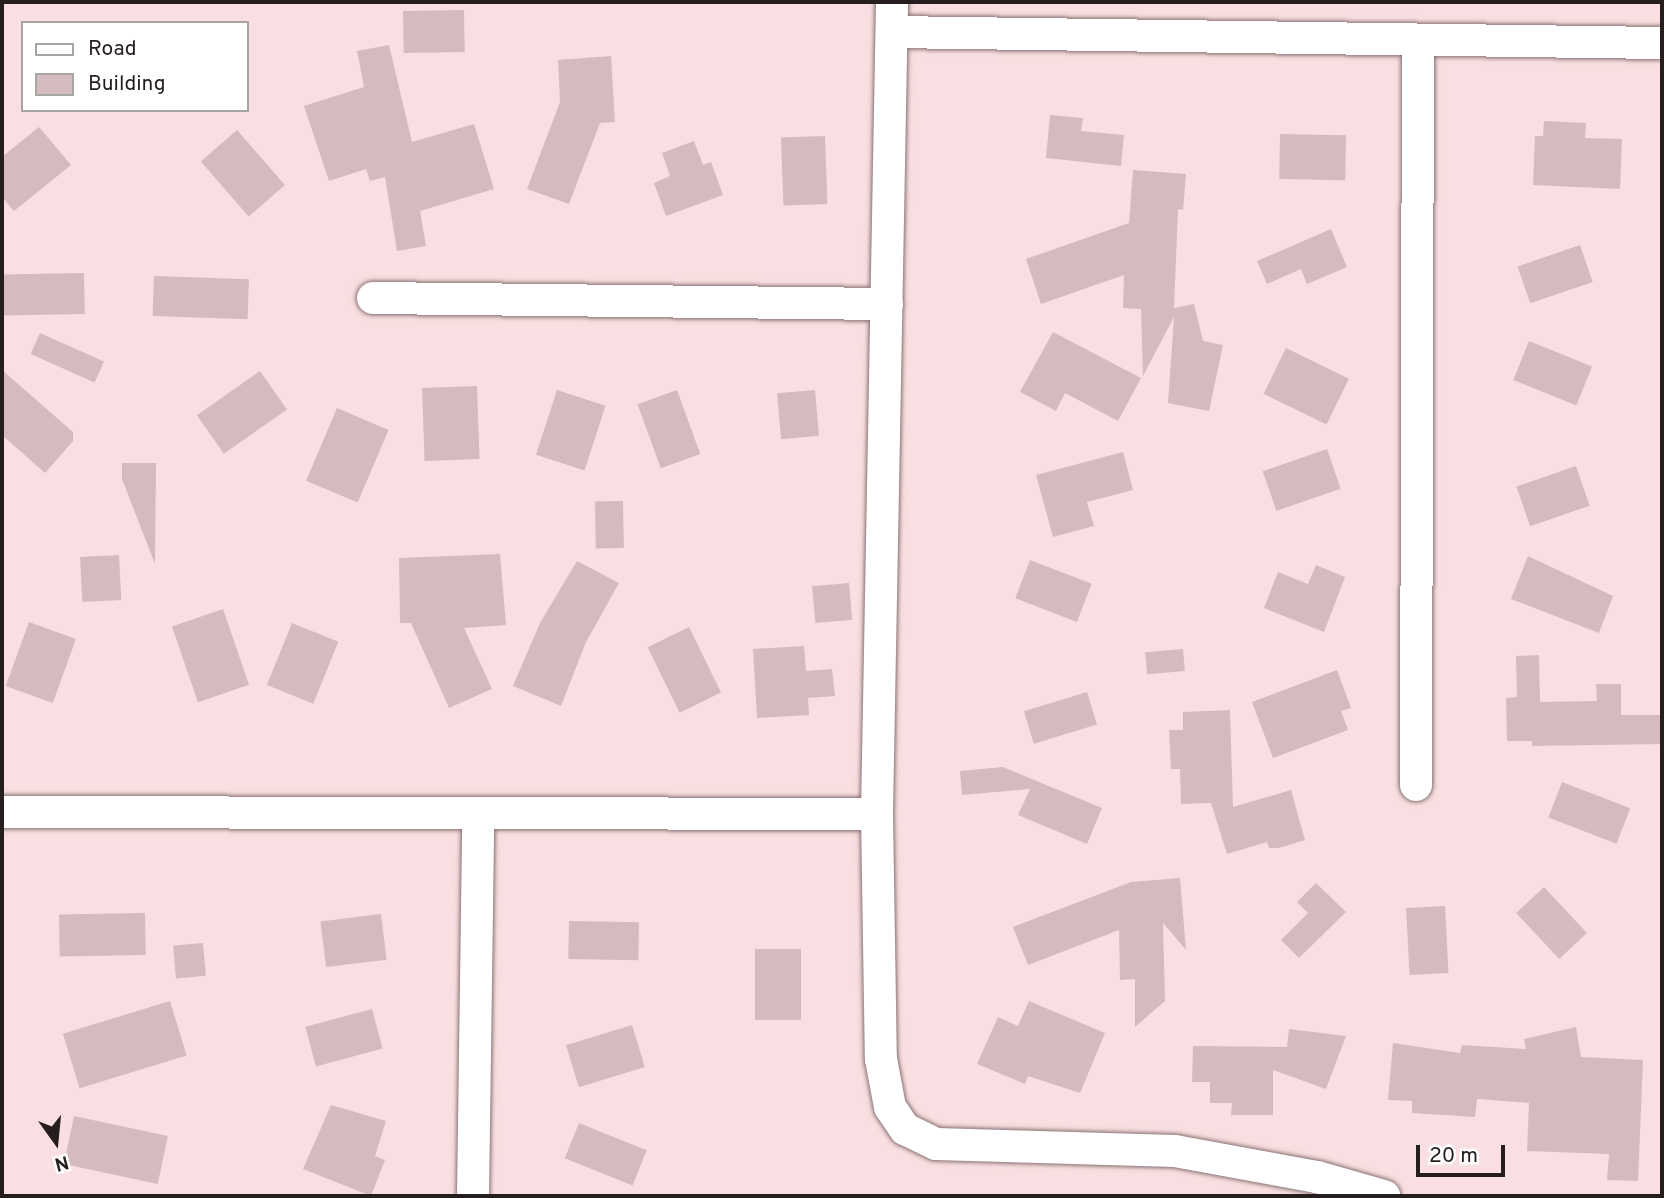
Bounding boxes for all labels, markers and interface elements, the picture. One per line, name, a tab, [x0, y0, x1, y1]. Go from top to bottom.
legend	[21, 21, 248, 112]
text: Road	[88, 36, 137, 63]
text: Building	[88, 71, 166, 98]
north arrow	[21, 1107, 91, 1177]
scale bar	[1419, 1132, 1508, 1176]
text: 20 m	[1429, 1143, 1478, 1170]
text: N	[52, 1149, 71, 1176]

